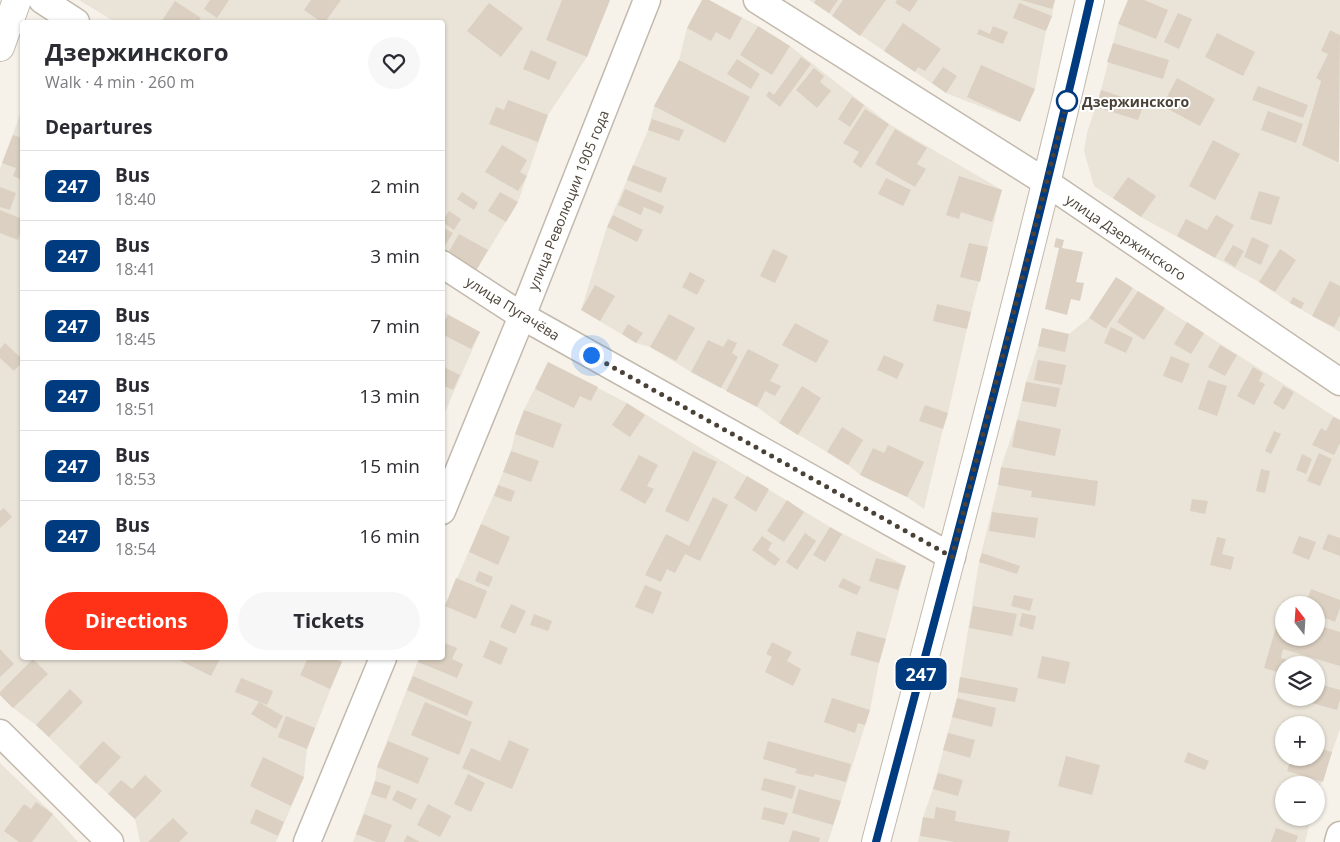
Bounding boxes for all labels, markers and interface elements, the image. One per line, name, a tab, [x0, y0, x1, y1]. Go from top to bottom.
text: Дзержинского	[45, 35, 229, 68]
button: heart	[368, 37, 420, 89]
text: Walk · 4 min · 260 m	[45, 71, 195, 93]
marker: Дзержинского	[1056, 90, 1078, 112]
place label: Дзержинского	[1082, 92, 1189, 111]
street label: улица Революции 1905 года	[523, 107, 613, 293]
text: Departures	[45, 114, 152, 140]
text: Bus	[115, 162, 150, 188]
text: 2 min	[370, 173, 420, 199]
text: 247	[57, 174, 88, 198]
text: 18:40	[115, 188, 156, 210]
street label: улица Дзержинского	[1062, 189, 1190, 285]
text: Bus	[115, 232, 150, 258]
text: 3 min	[370, 243, 420, 269]
text: 247	[57, 244, 88, 268]
text: 18:41	[115, 258, 156, 280]
street label: улица Пугачёва	[462, 272, 564, 344]
text: Bus	[115, 302, 150, 328]
text: 7 min	[370, 313, 420, 339]
text: 247	[57, 314, 88, 338]
text: 18:45	[115, 328, 156, 350]
your location	[579, 343, 604, 368]
text: Bus	[115, 372, 150, 398]
text: 13 min	[359, 383, 420, 409]
text: 247	[57, 384, 88, 408]
text: 18:51	[115, 398, 156, 420]
text: Bus	[115, 442, 150, 468]
text: 15 min	[359, 453, 420, 479]
text: 247	[57, 454, 88, 478]
text: 18:53	[115, 468, 156, 490]
text: Bus	[115, 512, 150, 538]
text: 16 min	[359, 523, 420, 549]
text: 247	[57, 524, 88, 548]
text: 18:54	[115, 538, 156, 560]
button: Directions	[45, 592, 228, 650]
button: Tickets	[238, 592, 420, 650]
north arrow	[1275, 596, 1325, 646]
map controls	[1275, 596, 1325, 826]
button: layers	[1275, 656, 1325, 706]
line badge: 247	[892, 658, 950, 690]
text: 247	[906, 662, 936, 686]
button: +	[1275, 716, 1325, 766]
button: −	[1275, 776, 1325, 826]

